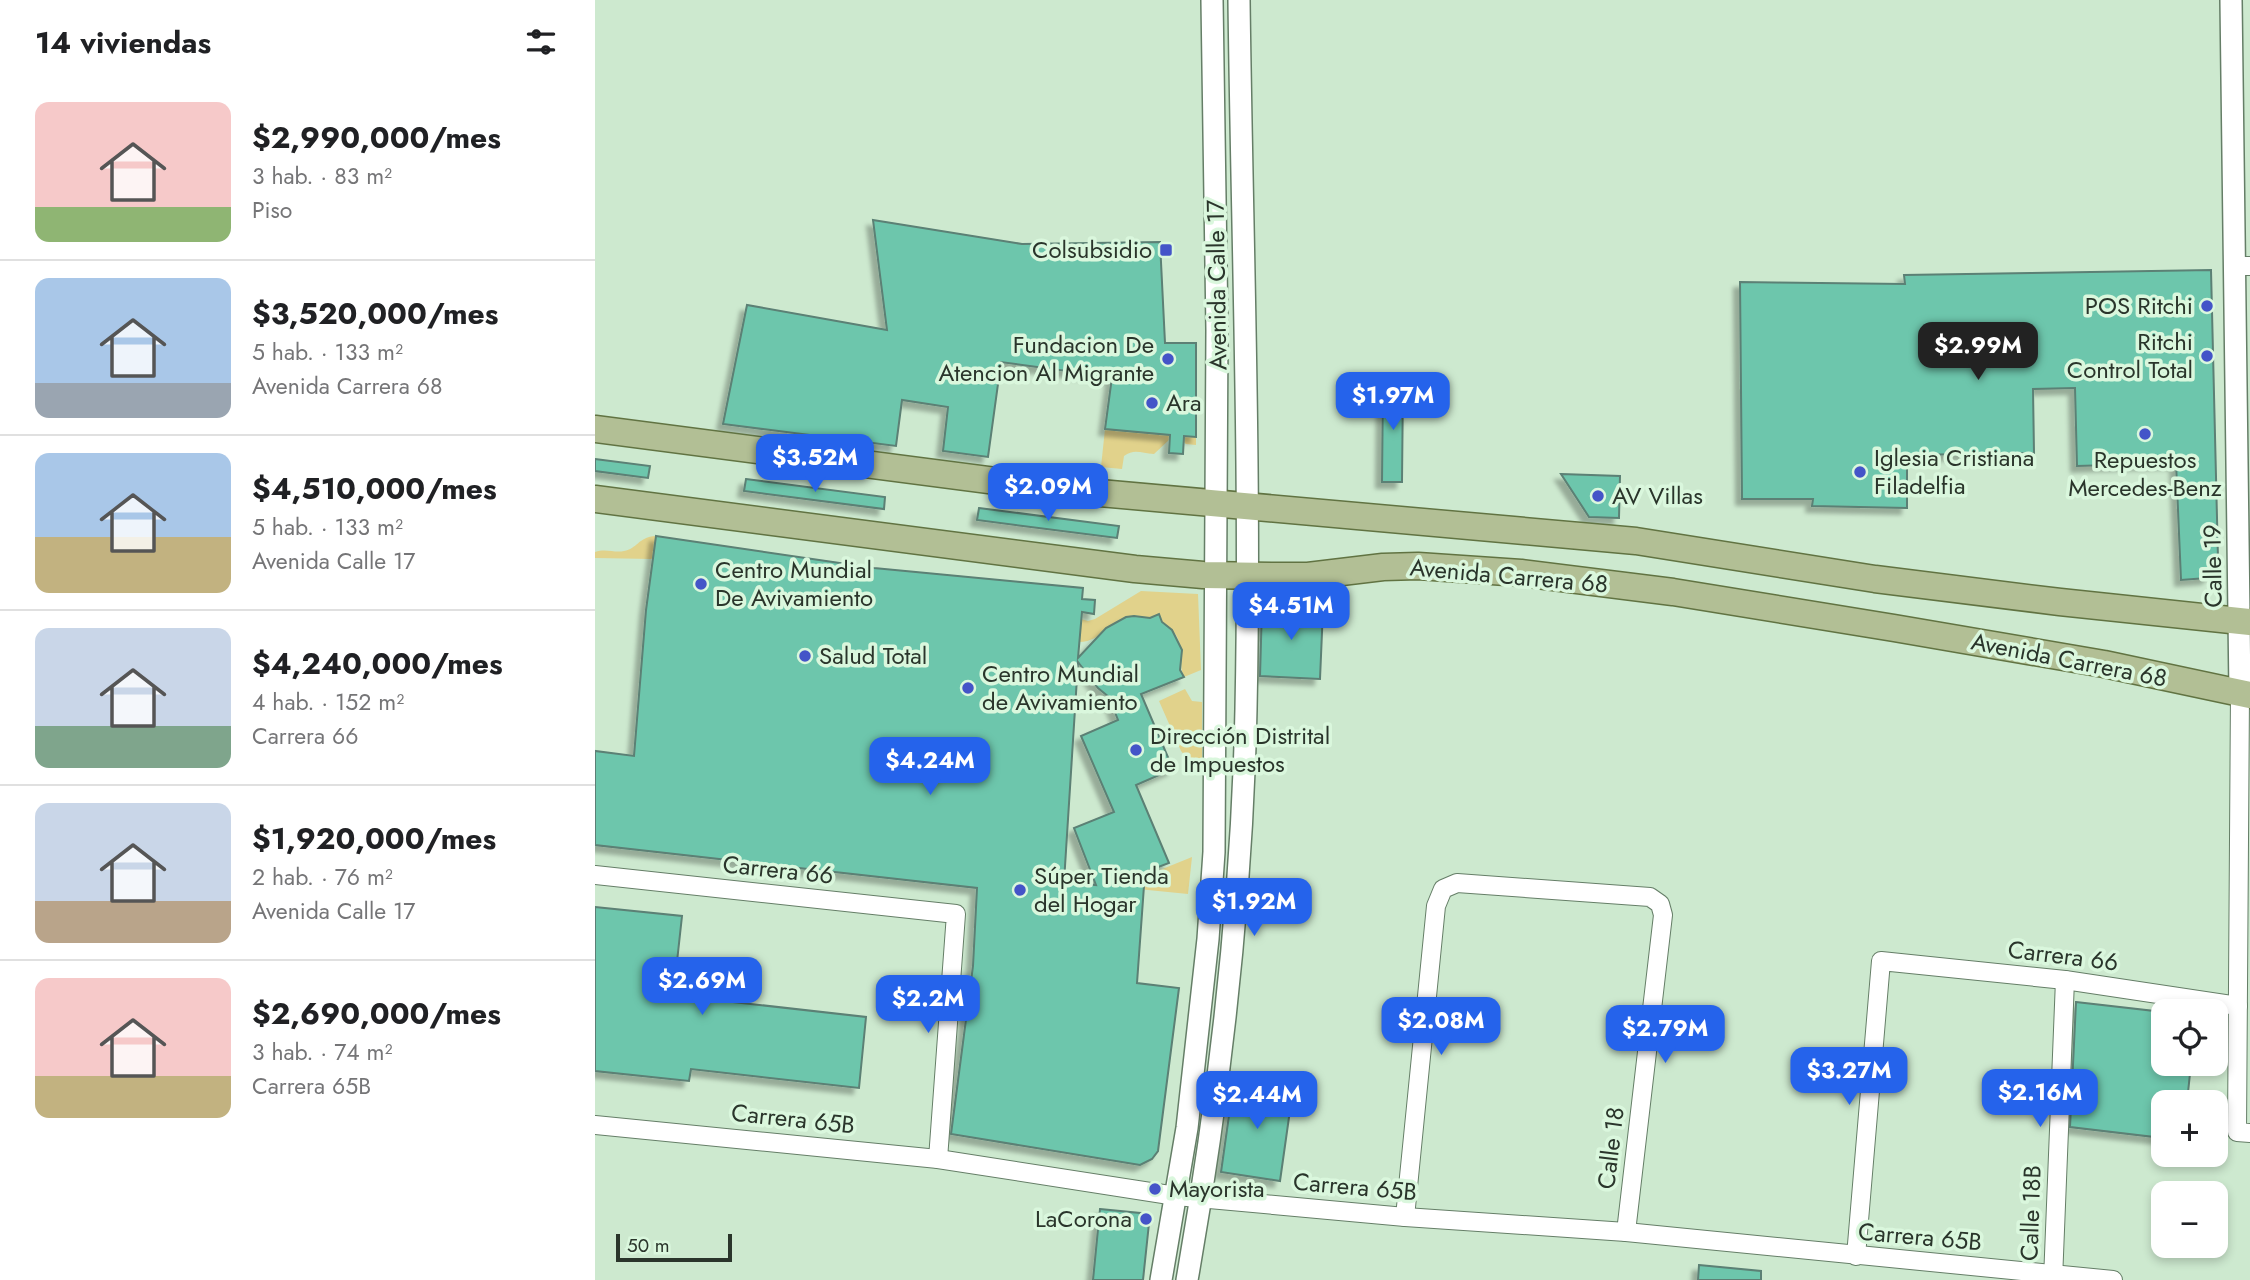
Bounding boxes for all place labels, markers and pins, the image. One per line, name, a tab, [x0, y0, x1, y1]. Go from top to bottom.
place label: Colsubsidio	[1032, 232, 1152, 267]
marker: Colsubsidio	[1158, 242, 1174, 258]
place label: POS Ritchi	[2085, 288, 2193, 323]
marker: POS Ritchi	[2199, 298, 2215, 314]
pin: $2.99M	[1921, 322, 2035, 382]
place label: Ritchi Control Total	[2067, 324, 2193, 387]
place label: Fundacion De Atencion Al Migrante	[938, 327, 1154, 390]
marker: Ritchi Control Total	[2199, 348, 2215, 364]
marker: Fundacion De Atencion Al Migrante	[1160, 351, 1176, 367]
pin: $1.97M	[1336, 372, 1450, 432]
place label: Ara	[1166, 385, 1202, 420]
marker: Ara	[1144, 395, 1160, 411]
marker: Repuestos Mercedes-Benz	[2137, 426, 2153, 442]
pin: $3.52M	[758, 434, 872, 494]
place label: Iglesia Cristiana Filadelfia	[1874, 440, 2034, 503]
place label: Repuestos Mercedes-Benz	[2068, 442, 2222, 505]
pin: $2.09M	[991, 463, 1105, 523]
marker: Iglesia Cristiana Filadelfia	[1852, 464, 1868, 480]
place label: AV Villas	[1612, 478, 1703, 513]
marker: AV Villas	[1590, 488, 1606, 504]
place label: Centro Mundial De Avivamiento	[715, 552, 873, 615]
marker: Centro Mundial De Avivamiento	[693, 576, 709, 592]
pin: $4.51M	[1234, 582, 1348, 642]
place label: Salud Total	[819, 638, 927, 673]
marker: Salud Total	[797, 648, 813, 664]
place label: Centro Mundial de Avivamiento	[982, 656, 1139, 719]
marker: Centro Mundial de Avivamiento	[960, 680, 976, 696]
place label: Dirección Distrital de Impuestos	[1150, 718, 1330, 781]
pin: $4.24M	[873, 738, 987, 797]
marker: Dirección Distrital de Impuestos	[1128, 742, 1144, 758]
place label: Súper Tienda del Hogar	[1034, 858, 1169, 921]
pin: $1.92M	[1197, 878, 1311, 938]
marker: Súper Tienda del Hogar	[1012, 882, 1028, 898]
pin: $2.69M	[645, 958, 759, 1017]
pin: $2.2M	[879, 976, 977, 1035]
pin: $2.08M	[1384, 998, 1498, 1057]
pin: $2.79M	[1608, 1006, 1722, 1065]
pin: $3.27M	[1792, 1048, 1906, 1107]
pin: $2.16M	[1983, 1070, 2097, 1129]
pin: $2.44M	[1200, 1072, 1314, 1131]
place label: Mayorista	[1169, 1171, 1265, 1206]
marker: Mayorista	[1147, 1181, 1163, 1197]
place label: LaCorona	[1035, 1201, 1132, 1236]
marker: LaCorona	[1138, 1211, 1154, 1227]

